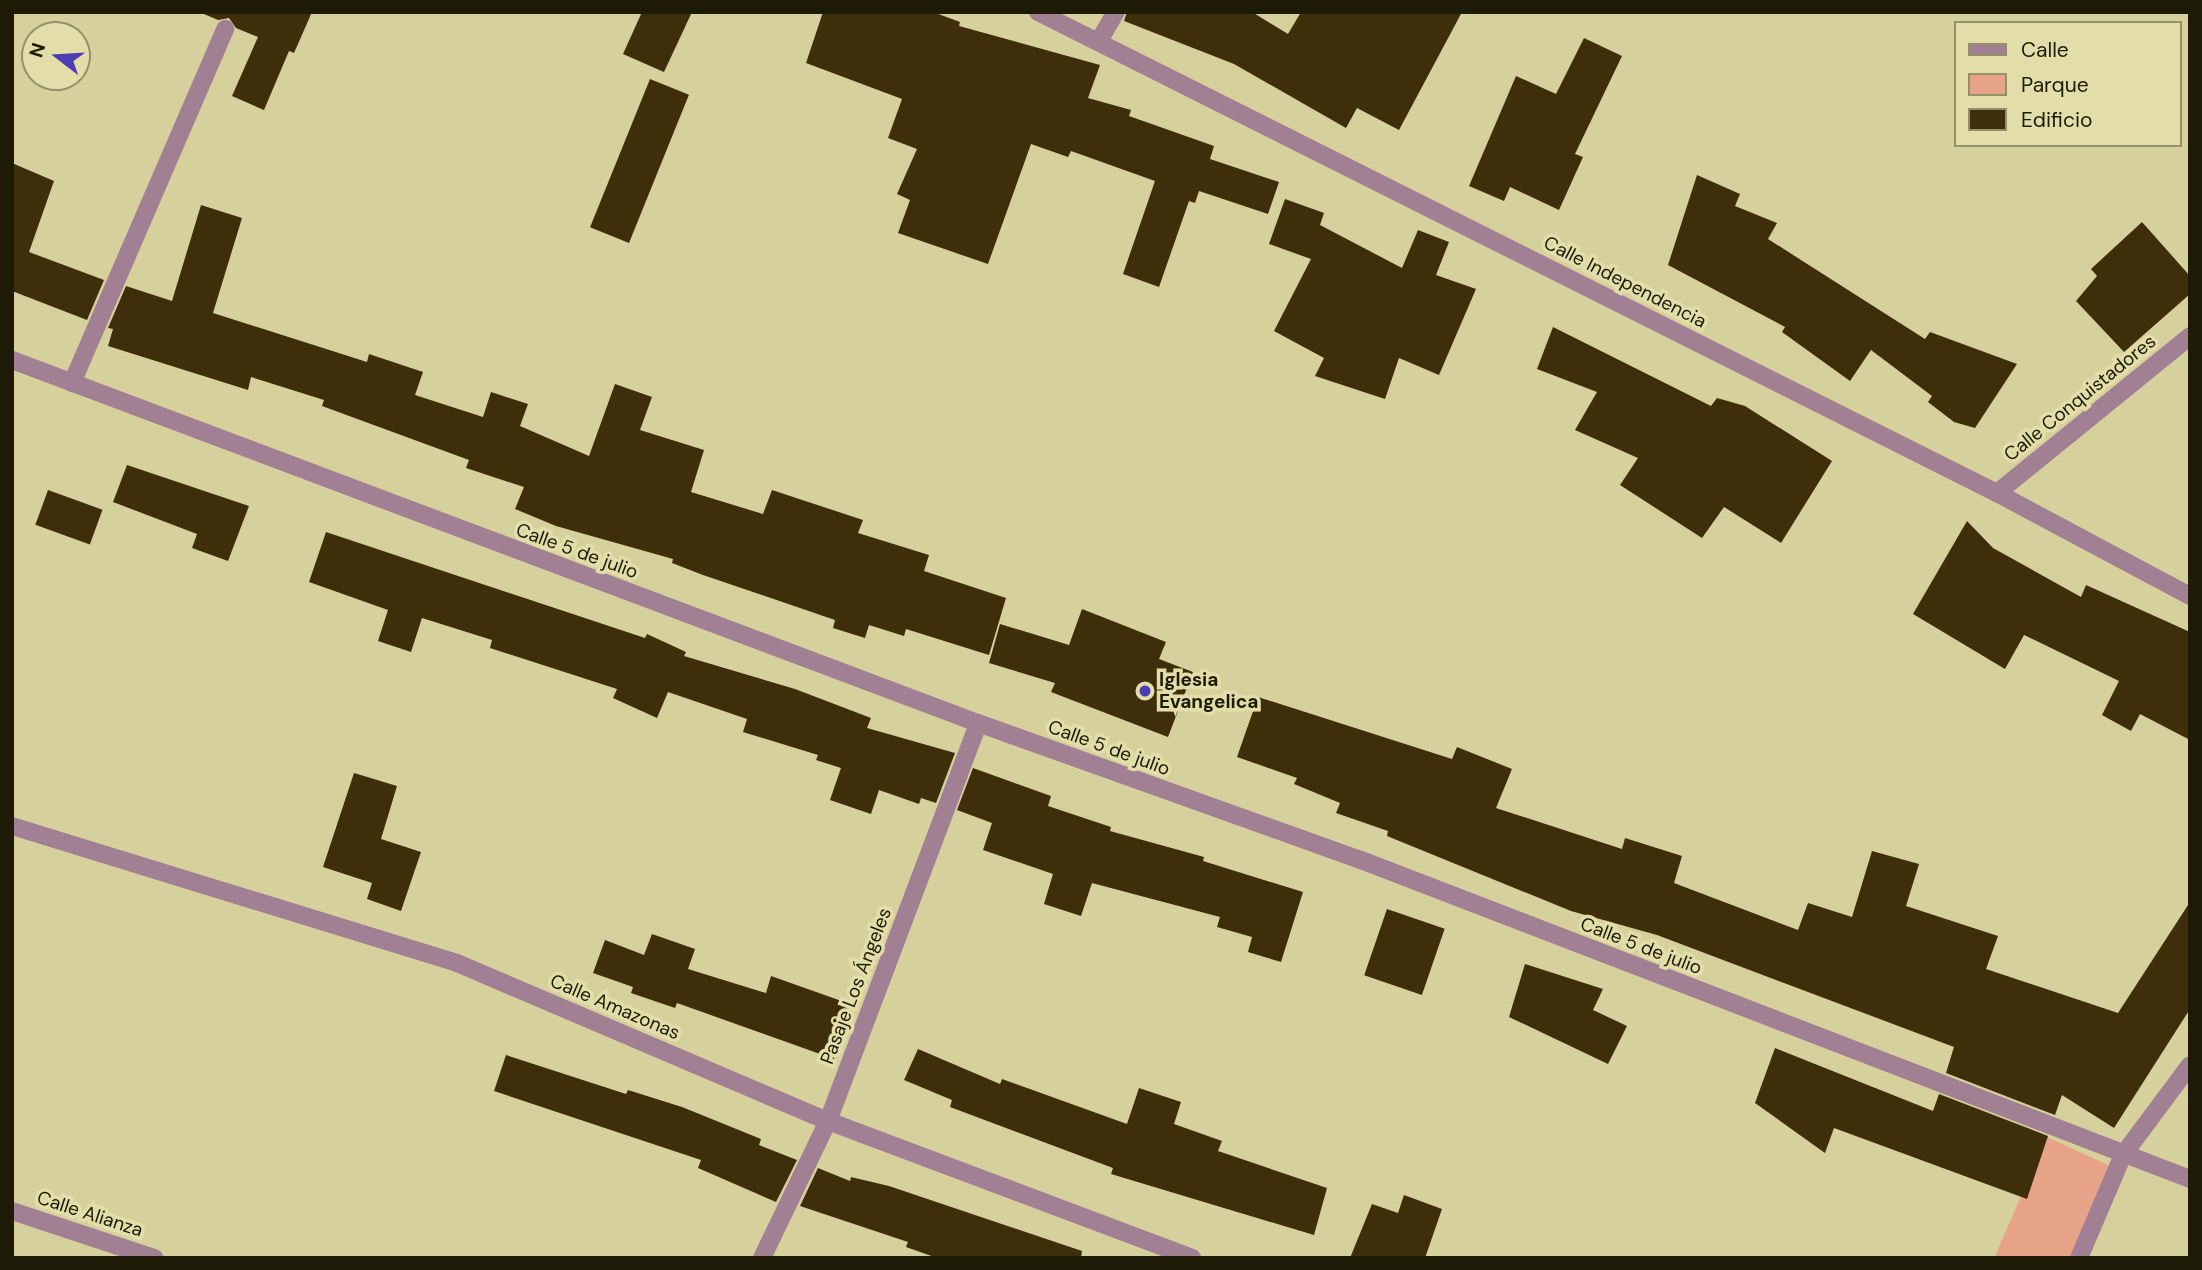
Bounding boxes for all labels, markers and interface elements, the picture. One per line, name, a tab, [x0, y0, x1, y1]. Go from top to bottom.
north arrow	[21, 21, 91, 91]
legend	[1954, 21, 2181, 147]
text: Calle	[2021, 36, 2069, 64]
text: N	[23, 40, 51, 61]
text: Parque	[2021, 71, 2089, 99]
text: Edificio	[2021, 106, 2092, 134]
street label: Calle Independencia	[1540, 231, 1710, 333]
street label: Calle Conquistadores	[2000, 330, 2160, 466]
street label: Calle 5 de julio	[513, 518, 641, 584]
place label: Iglesia Evangelica	[1159, 669, 1258, 713]
marker: Iglesia Evangelica	[1137, 683, 1153, 699]
street label: Calle 5 de julio	[1045, 715, 1173, 781]
street label: Pasaje Los Ángeles	[816, 905, 896, 1067]
street label: Calle 5 de julio	[1577, 912, 1705, 980]
street label: Calle Amazonas	[547, 969, 683, 1045]
street label: Calle Alianza	[34, 1186, 146, 1242]

